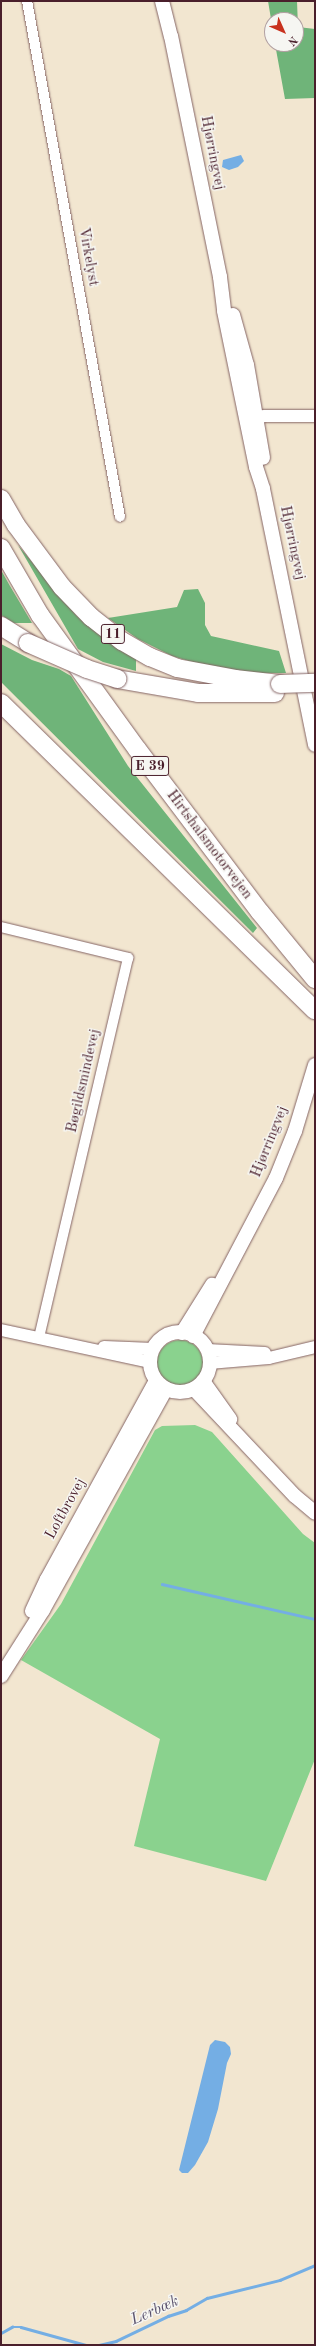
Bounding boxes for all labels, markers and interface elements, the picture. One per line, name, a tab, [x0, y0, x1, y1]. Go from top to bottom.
north arrow	[264, 12, 304, 52]
text: N	[285, 33, 299, 47]
street label: Hjørringvej	[196, 114, 228, 192]
street label: Virkelyst	[74, 226, 102, 288]
street label: Hjørringvej	[275, 504, 309, 582]
road number: 11	[100, 622, 126, 646]
road number: E 39	[131, 754, 169, 778]
street label: Hirtshalsmotorvejen	[162, 787, 256, 903]
street label: Bøgildsmindevej	[63, 1027, 105, 1135]
street label: Hjørringvej	[248, 1104, 292, 1180]
street label: Loftbrovej	[42, 1475, 90, 1543]
water label: Lerbæk	[128, 2292, 182, 2330]

